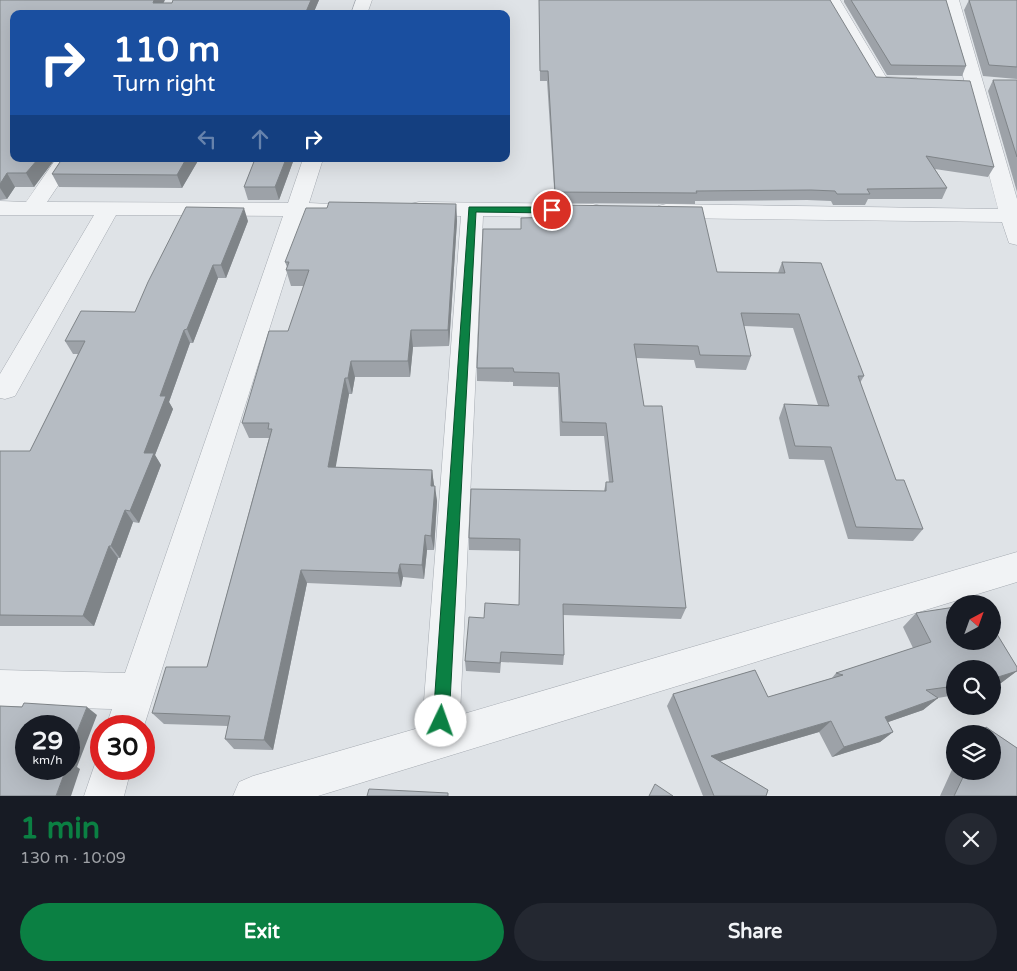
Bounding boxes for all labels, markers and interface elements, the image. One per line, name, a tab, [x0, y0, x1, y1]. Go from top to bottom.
text: 110 m	[113, 29, 220, 71]
icon: right	[30, 30, 95, 95]
text: Turn right	[113, 71, 215, 97]
icon: left	[193, 125, 221, 153]
icon: ahead	[246, 125, 274, 153]
icon: right	[299, 125, 327, 153]
pin	[531, 189, 573, 231]
icon: arrive	[538, 196, 566, 224]
north arrow	[946, 595, 1001, 650]
map controls	[946, 595, 1001, 780]
button: search	[946, 660, 1001, 715]
position arrow	[414, 694, 466, 746]
speed limit sign: 30	[90, 715, 155, 780]
button: layers	[946, 725, 1001, 780]
text: 29	[32, 726, 63, 756]
text: km/h	[32, 753, 63, 767]
text: 1 min	[20, 810, 100, 847]
button: close	[945, 813, 997, 865]
text: 130 m · 10:09	[20, 848, 126, 868]
button: Exit	[20, 903, 504, 961]
button: Share	[514, 903, 997, 961]

